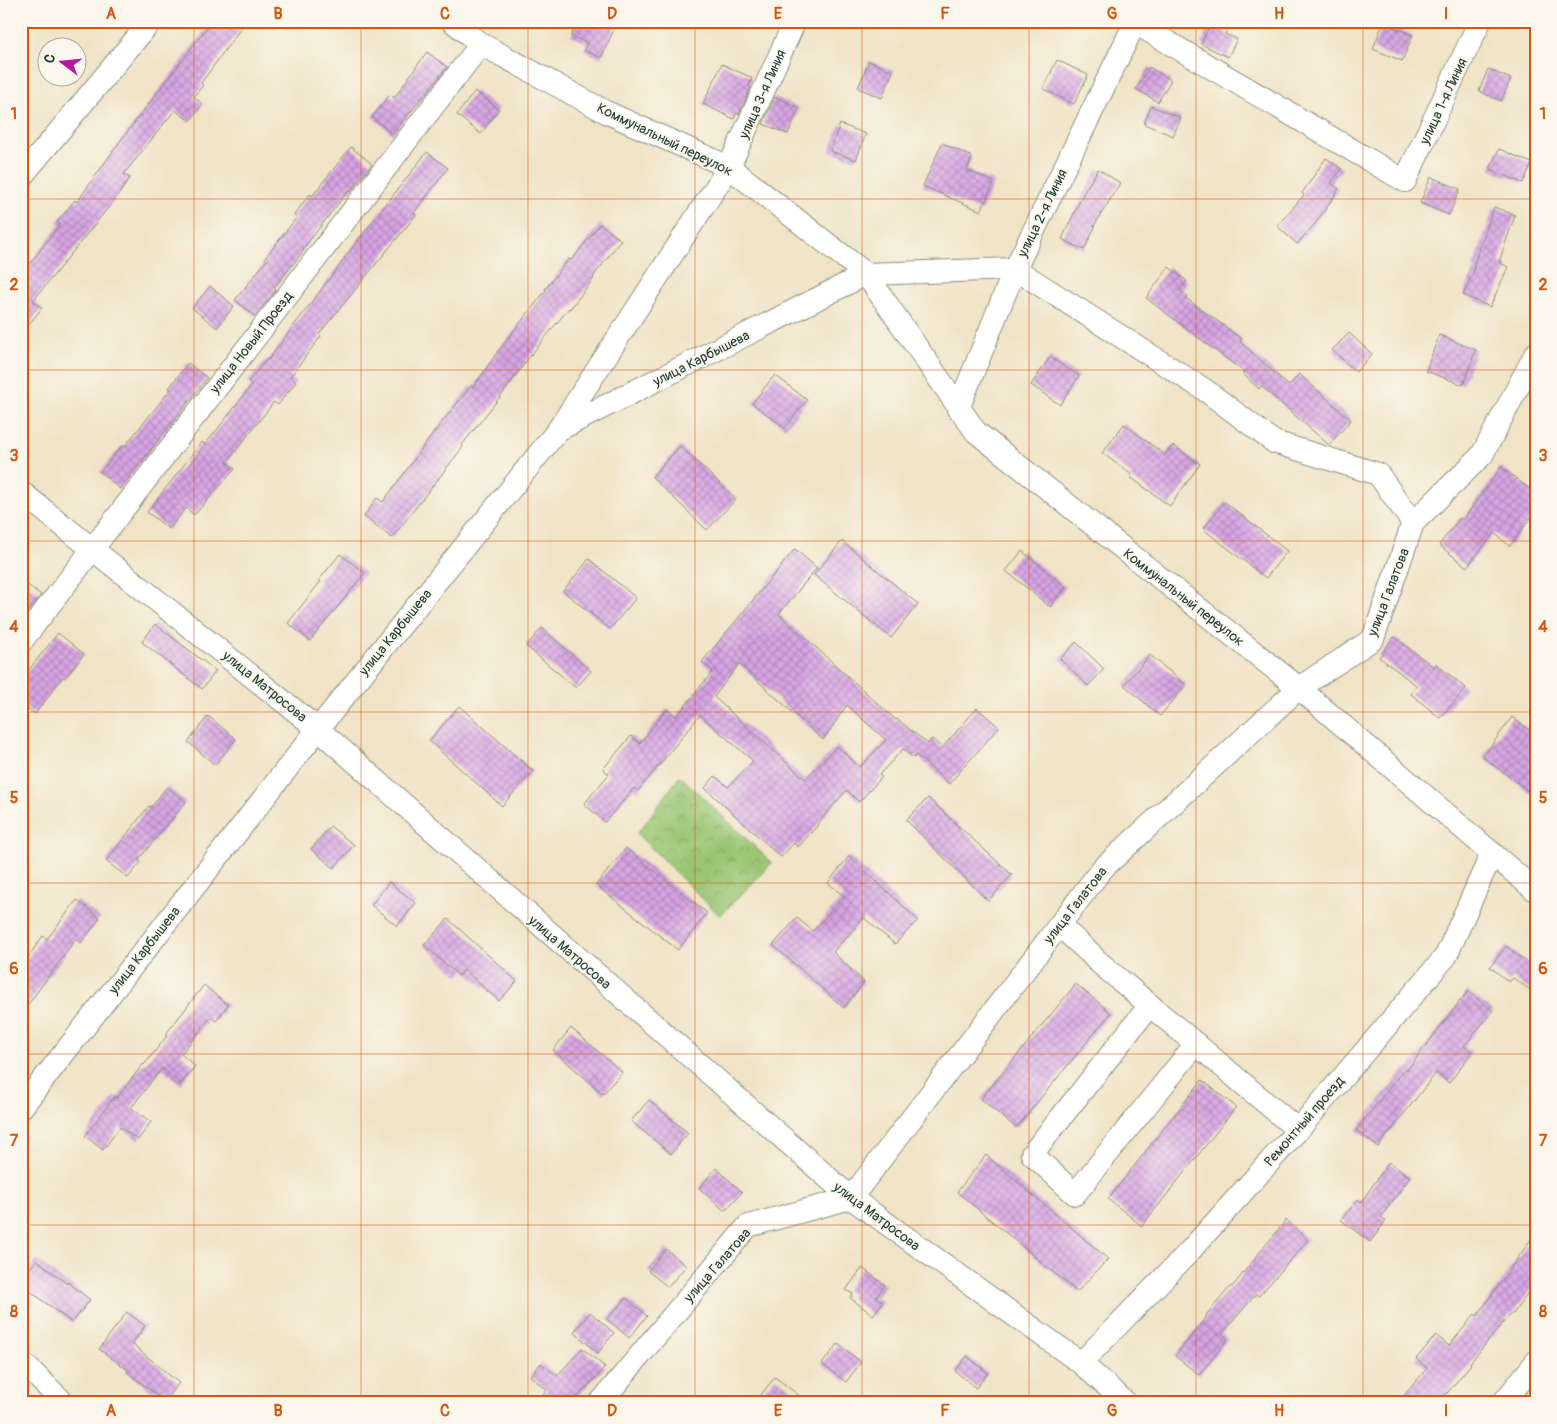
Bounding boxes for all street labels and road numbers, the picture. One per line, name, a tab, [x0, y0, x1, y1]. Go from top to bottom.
street label: улица 3-я Линия	[735, 47, 790, 142]
street label: улица 1-я Линия	[1416, 55, 1471, 148]
street label: Коммунальный переулок	[594, 99, 735, 180]
street label: улица 2-я Линия	[1013, 166, 1071, 261]
street label: улица Новый Проезд	[206, 288, 297, 397]
street label: улица Карбышева	[649, 327, 752, 391]
street label: Коммунальный переулок	[1120, 545, 1248, 650]
street label: улица Галатова	[1364, 546, 1413, 640]
street label: улица Карбышева	[355, 586, 435, 680]
street label: улица Матросова	[218, 647, 310, 726]
street label: улица Галатова	[1039, 863, 1111, 948]
street label: улица Карбышева	[104, 903, 184, 998]
street label: улица Матросова	[524, 911, 614, 993]
street label: Ремонтный проезд	[1261, 1072, 1348, 1170]
street label: улица Матросова	[829, 1178, 923, 1254]
street label: улица Галатова	[680, 1225, 754, 1307]

